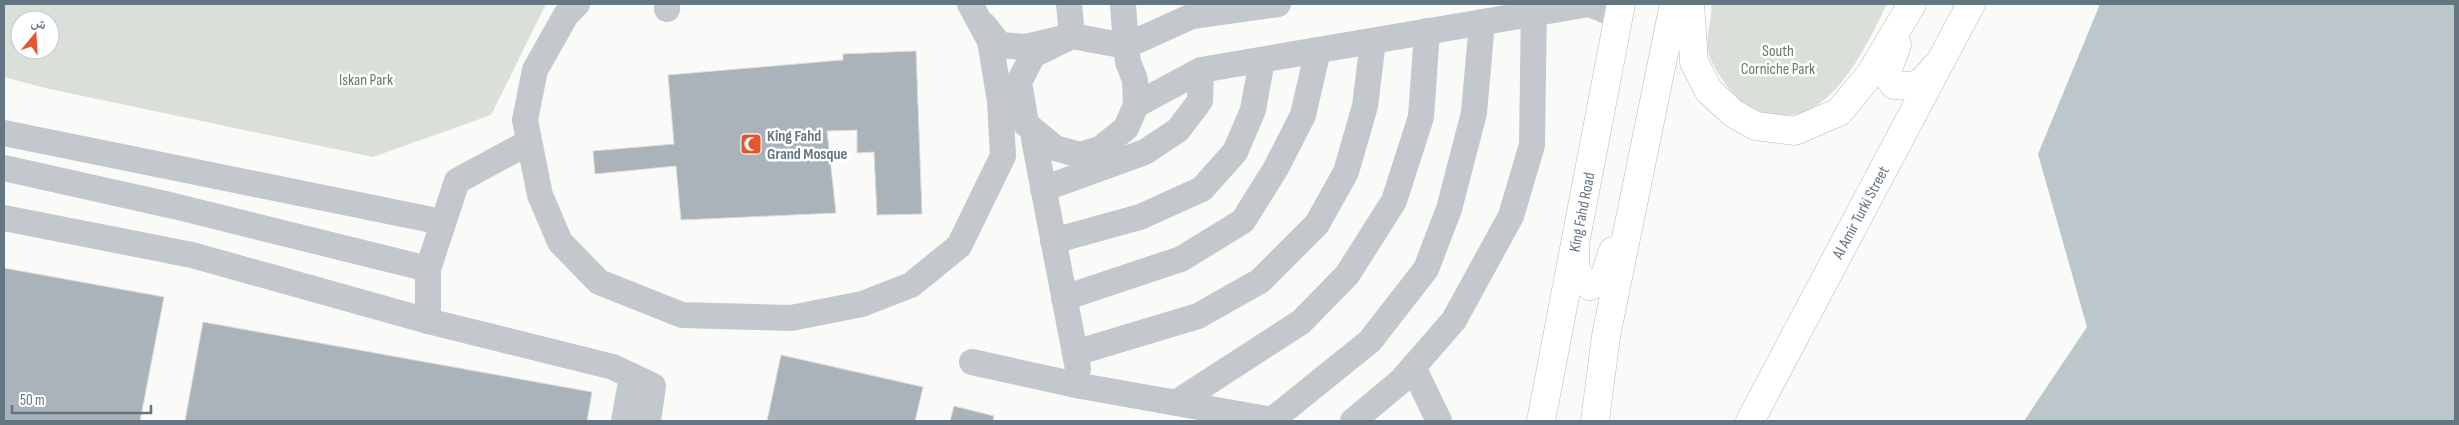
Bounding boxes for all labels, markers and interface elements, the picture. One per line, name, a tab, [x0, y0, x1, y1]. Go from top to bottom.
north arrow	[10, 10, 60, 60]
text: ش	[29, 13, 49, 34]
park label: South Corniche Park	[1741, 42, 1815, 79]
park label: Iskan Park	[339, 71, 393, 90]
place label: King Fahd Grand Mosque	[767, 127, 847, 164]
mosque icon: King Fahd Grand Mosque	[739, 132, 763, 156]
street label: Al Amir Turki Street	[1828, 163, 1894, 263]
street label: King Fahd Road	[1565, 171, 1599, 254]
scale bar	[12, 382, 151, 414]
text: 50 m	[20, 391, 45, 410]

